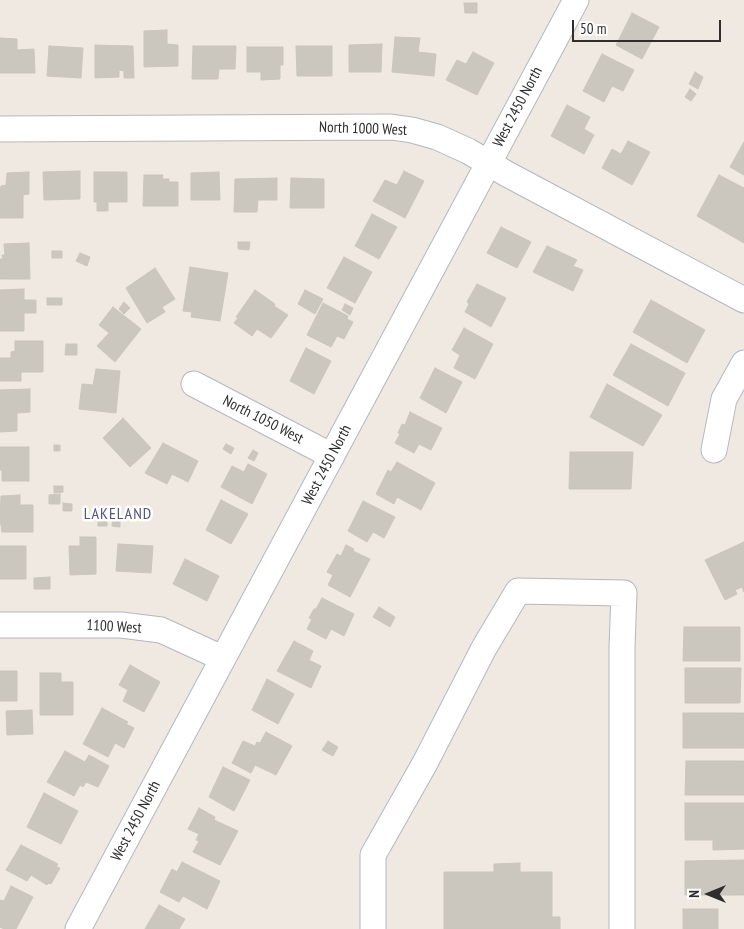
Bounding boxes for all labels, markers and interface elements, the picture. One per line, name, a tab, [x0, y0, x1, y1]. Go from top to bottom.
scale bar	[574, 10, 723, 42]
text: 50 m	[580, 19, 606, 38]
street label: West 2450 North	[489, 64, 547, 150]
street label: North 1000 West	[319, 118, 407, 140]
street label: North 1050 West	[220, 392, 306, 448]
street label: West 2450 North	[298, 422, 356, 508]
district label: LAKELAND	[83, 504, 153, 524]
street label: 1100 West	[86, 617, 142, 637]
street label: West 2450 North	[107, 778, 165, 864]
north arrow	[684, 869, 734, 919]
text: N	[685, 890, 703, 898]

